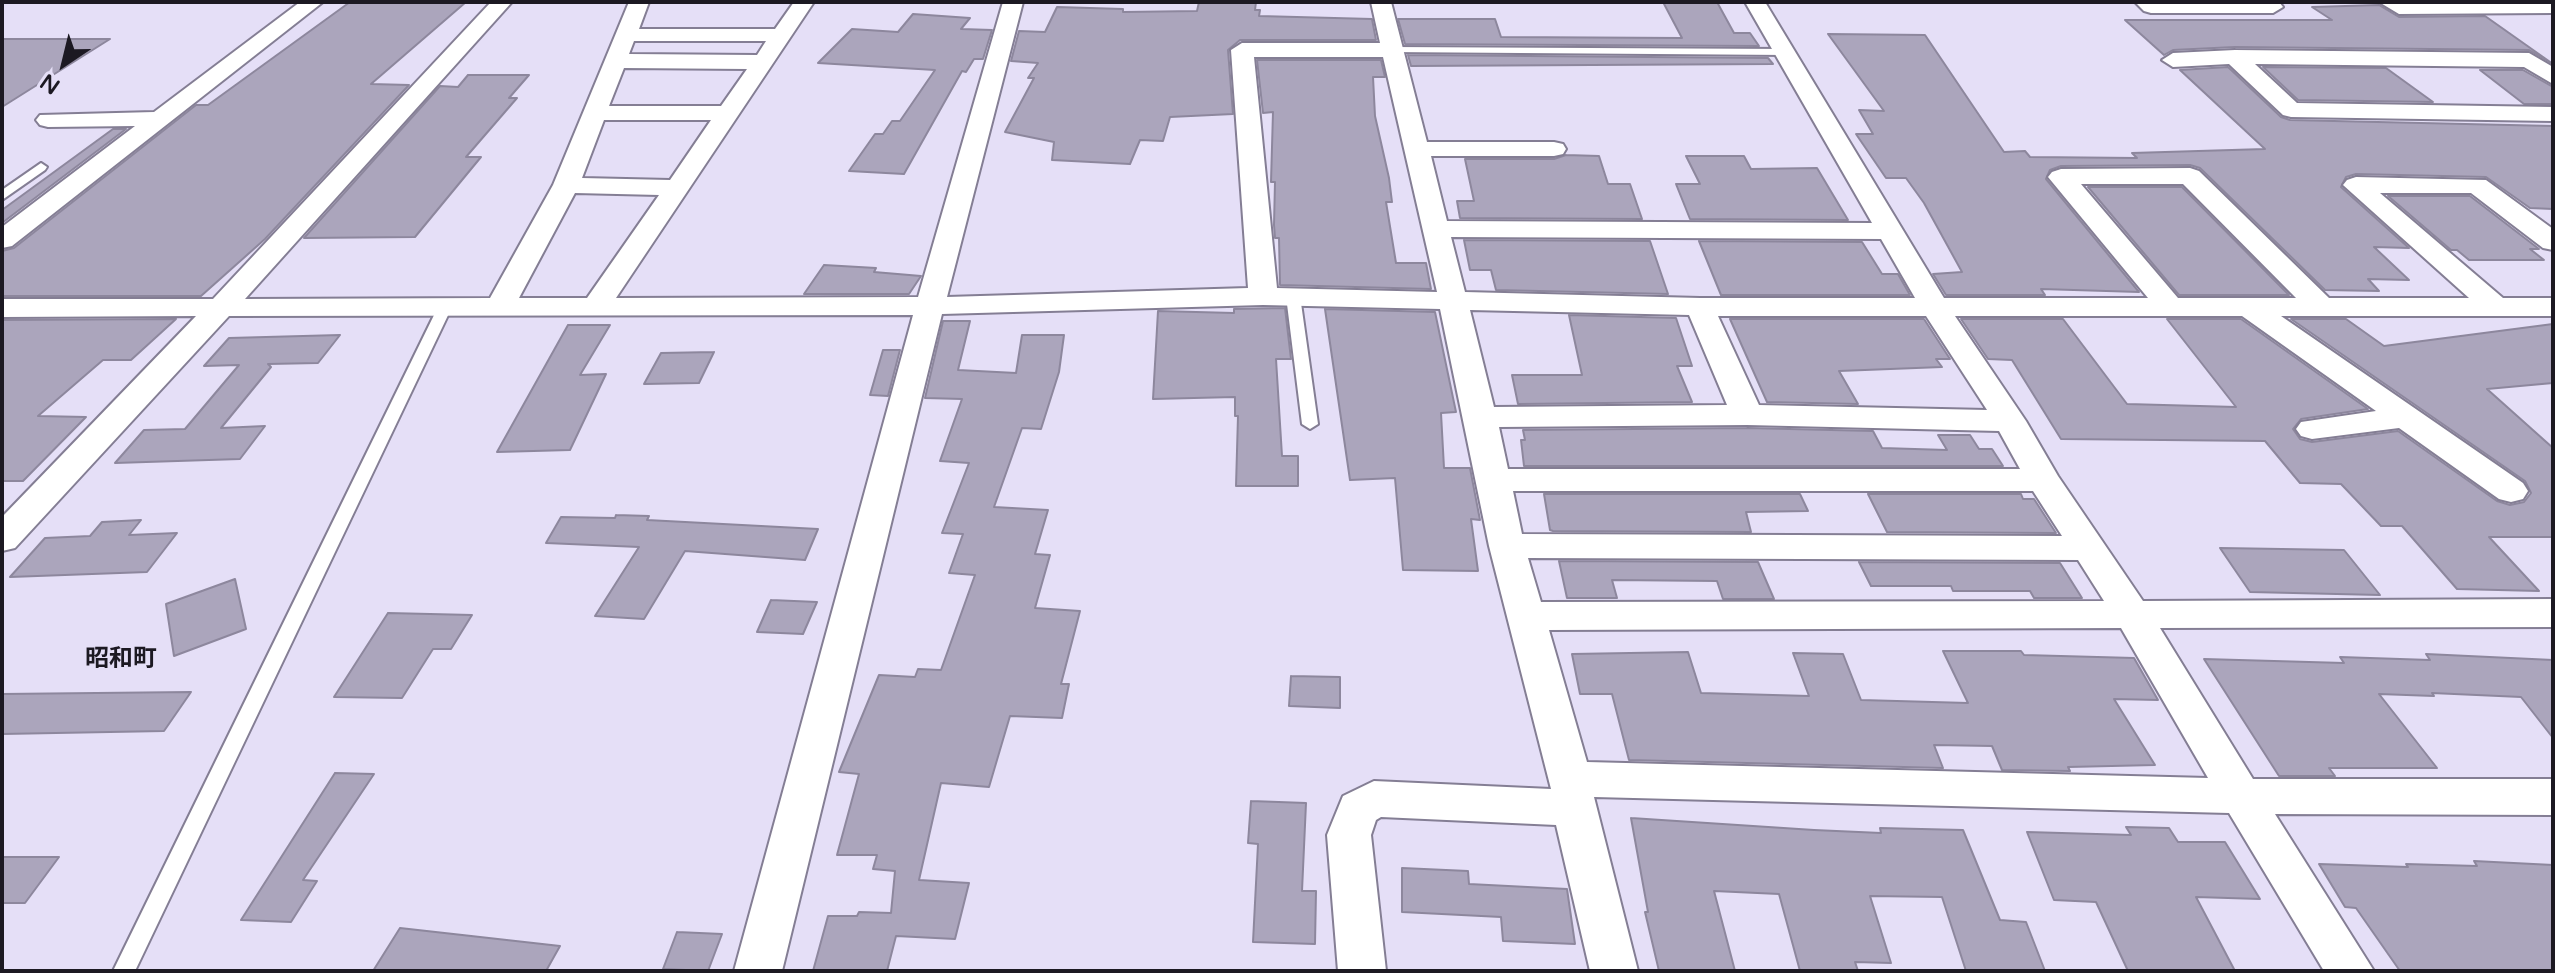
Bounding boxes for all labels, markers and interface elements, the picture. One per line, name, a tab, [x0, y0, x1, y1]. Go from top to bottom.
north arrow	[24, 24, 104, 104]
text: N	[36, 68, 65, 99]
district label: 昭和町	[85, 646, 157, 674]

